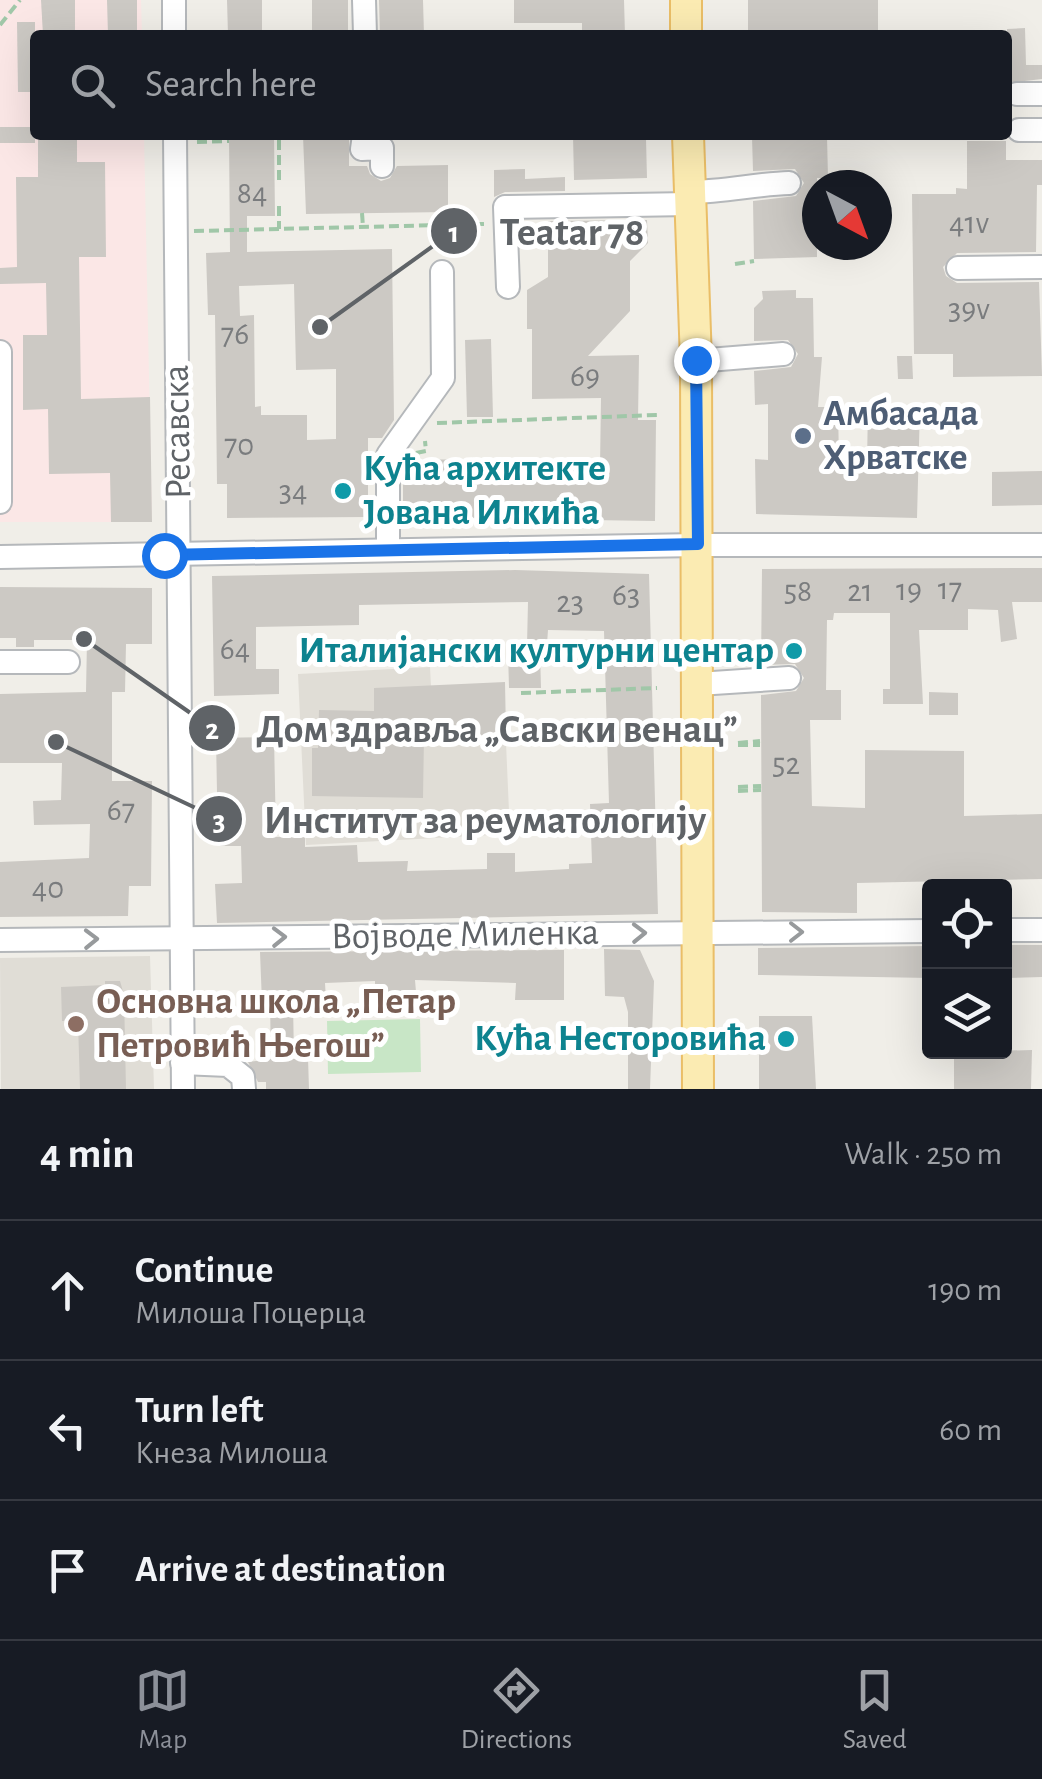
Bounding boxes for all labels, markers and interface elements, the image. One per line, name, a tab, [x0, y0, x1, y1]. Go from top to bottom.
search box	[30, 30, 1012, 140]
icon: search	[65, 58, 120, 113]
text: Search here	[145, 66, 317, 104]
north arrow	[802, 170, 892, 260]
house number: 84	[237, 177, 267, 209]
callout: Teatar 78	[429, 196, 665, 266]
house number: 41v	[949, 207, 989, 239]
text: Teatar 78	[499, 213, 645, 253]
text: 1	[449, 218, 459, 248]
house number: 39v	[948, 293, 990, 325]
house number: 76	[221, 318, 249, 350]
route end	[674, 338, 720, 384]
house number: 69	[570, 360, 600, 392]
street label: Ресавска	[158, 364, 198, 500]
place label: Амбасада Хрватске	[823, 395, 979, 477]
marker: Амбасада Хрватске	[792, 425, 814, 447]
house number: 70	[224, 429, 254, 461]
place label: Кућа архитекте Јована Илкића	[363, 450, 606, 532]
house number: 34	[279, 475, 307, 507]
marker: Кућа архитекте Јована Илкића	[332, 480, 354, 502]
route start	[142, 533, 188, 579]
house number: 17	[938, 573, 962, 605]
house number: 19	[896, 574, 922, 606]
house number: 58	[784, 575, 812, 607]
house number: 21	[847, 575, 873, 607]
house number: 63	[612, 579, 640, 611]
house number: 23	[556, 586, 584, 618]
place label: Италијански културни центар	[299, 632, 774, 670]
house number: 64	[220, 633, 250, 665]
marker: Италијански културни центар	[783, 640, 805, 662]
callout: Дом здравља „Савски венац”	[187, 693, 758, 763]
text: Дом здравља „Савски венац”	[256, 710, 738, 750]
text: 2	[205, 715, 219, 745]
house number: 52	[772, 748, 800, 780]
callout: Институт за реуматологију	[194, 784, 726, 854]
house number: 67	[107, 794, 135, 826]
text: Институт за реуматологију	[264, 801, 706, 841]
text: 3	[213, 806, 225, 836]
house number: 40	[32, 872, 64, 904]
map controls	[922, 879, 1012, 1059]
button: locate	[922, 879, 1012, 969]
street label: Војводе Миленка	[330, 914, 600, 956]
one-way arrow	[788, 921, 804, 943]
one-way arrow	[632, 922, 648, 944]
one-way arrow	[272, 927, 288, 948]
one-way arrow	[84, 928, 99, 950]
button: layers	[922, 969, 1012, 1059]
place label: Основна школа „Петар Петровић Његош”	[96, 983, 456, 1065]
marker: Основна школа „Петар Петровић Његош”	[65, 1013, 87, 1035]
place label: Кућа Несторовића	[474, 1020, 766, 1058]
marker: Кућа Несторовића	[775, 1028, 797, 1050]
text: 4 min	[40, 1133, 135, 1175]
text: Walk · 250 m	[844, 1138, 1002, 1170]
text: Continue	[135, 1252, 273, 1290]
icon: ahead	[40, 1263, 95, 1318]
text: 190 m	[928, 1274, 1002, 1306]
text: Милоша Поцерца	[135, 1297, 366, 1329]
text: Turn left	[135, 1392, 263, 1430]
icon: left	[40, 1403, 95, 1458]
text: 60 m	[939, 1414, 1002, 1446]
text: Кнеза Милоша	[135, 1437, 328, 1469]
icon: arrive	[40, 1543, 95, 1598]
text: Arrive at destination	[135, 1551, 446, 1589]
tab: Map	[135, 1663, 190, 1757]
tab: Directions	[461, 1663, 572, 1757]
tab: Saved	[843, 1663, 907, 1757]

